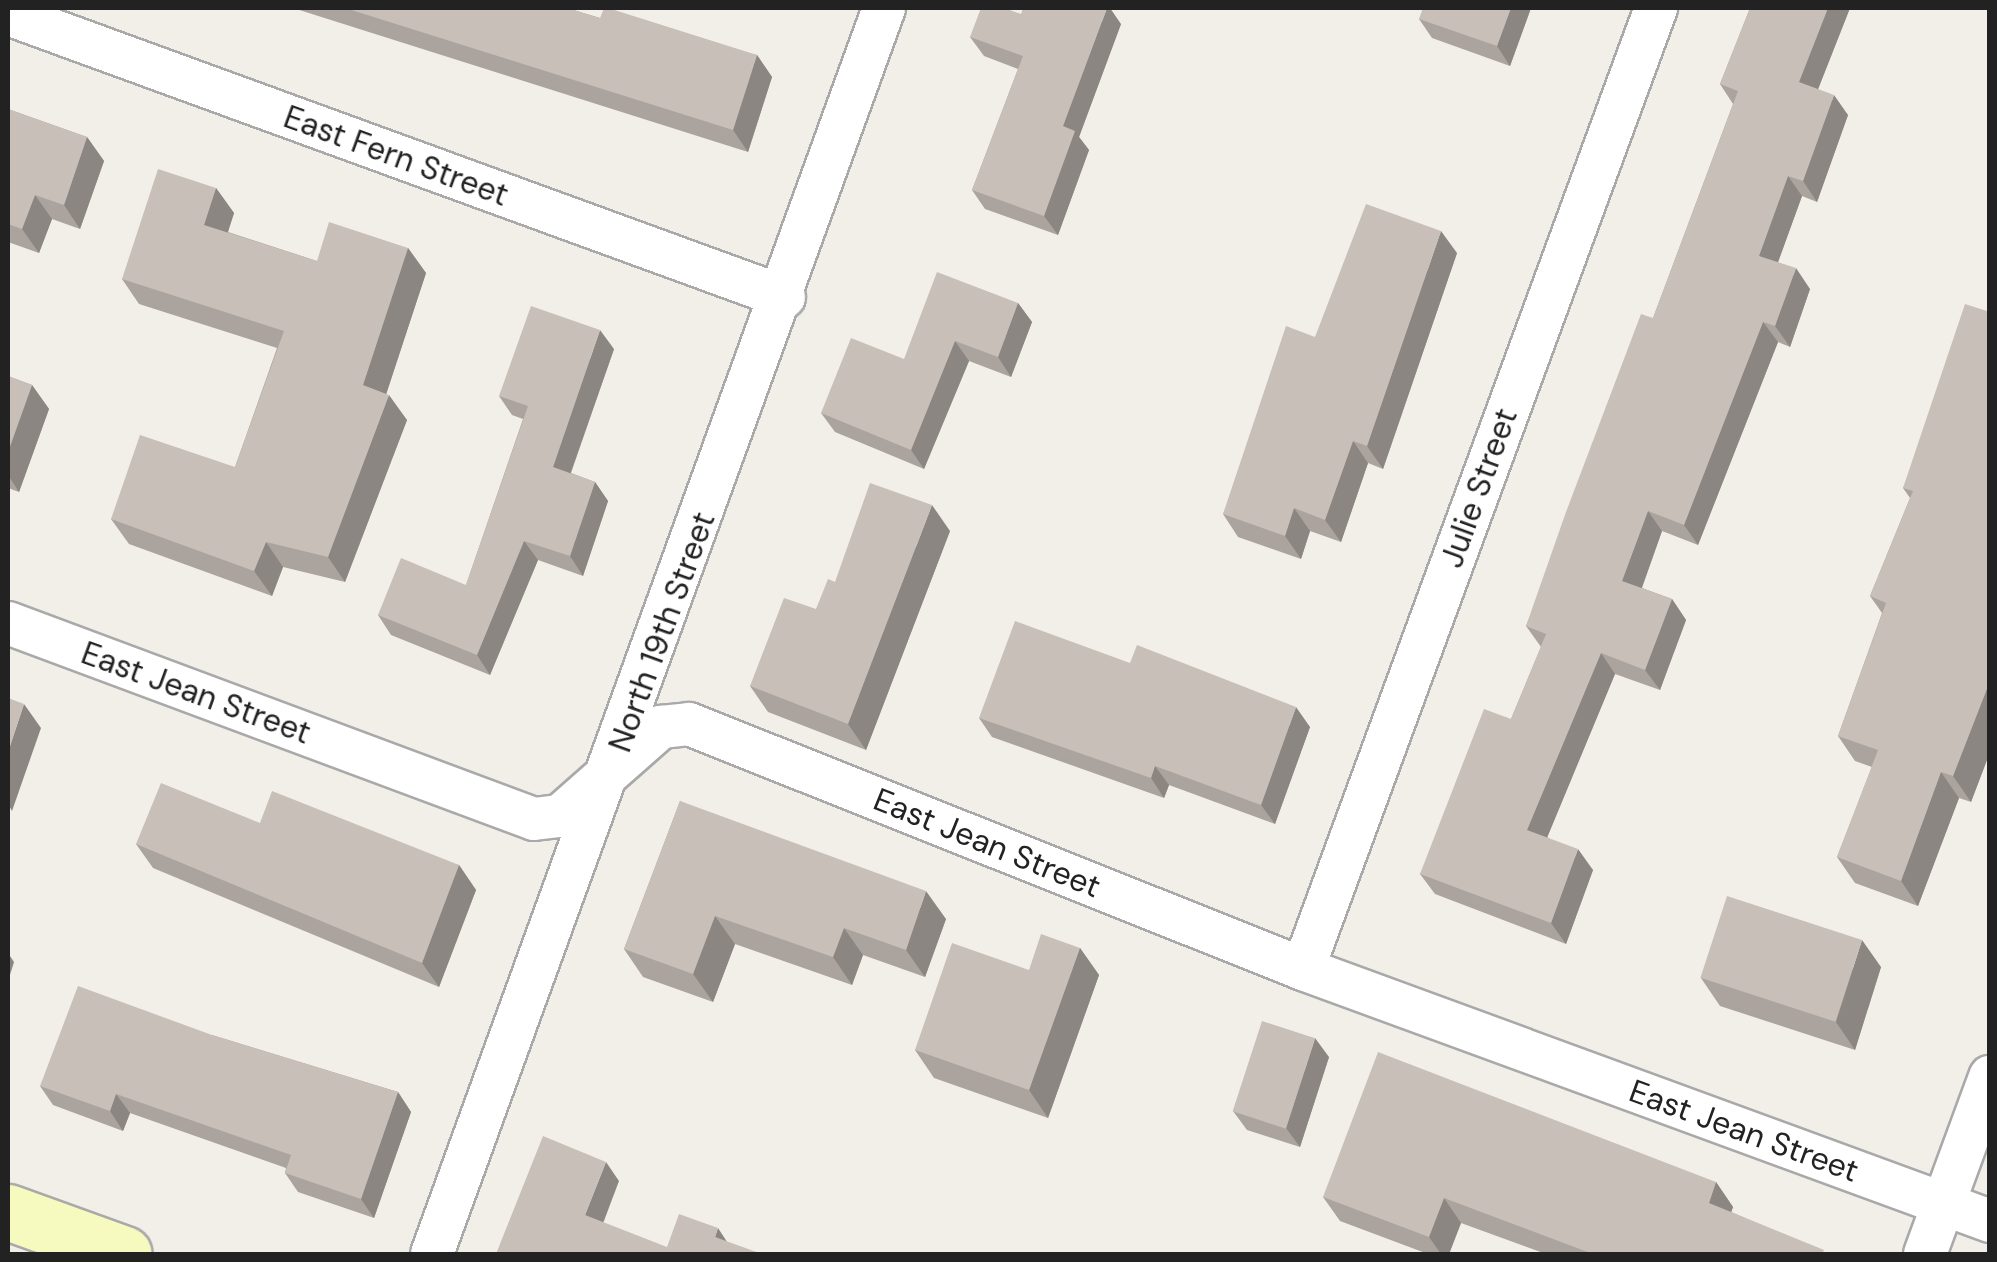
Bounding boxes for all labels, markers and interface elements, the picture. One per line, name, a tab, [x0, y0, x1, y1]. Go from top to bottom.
street label: East Fern Street	[279, 98, 513, 214]
street label: Julie Street	[1432, 403, 1526, 573]
street label: North 19th Street	[601, 507, 723, 757]
street label: East Jean Street	[76, 634, 316, 752]
street label: East Jean Street	[868, 780, 1106, 906]
street label: East Jean Street	[1624, 1072, 1864, 1190]

